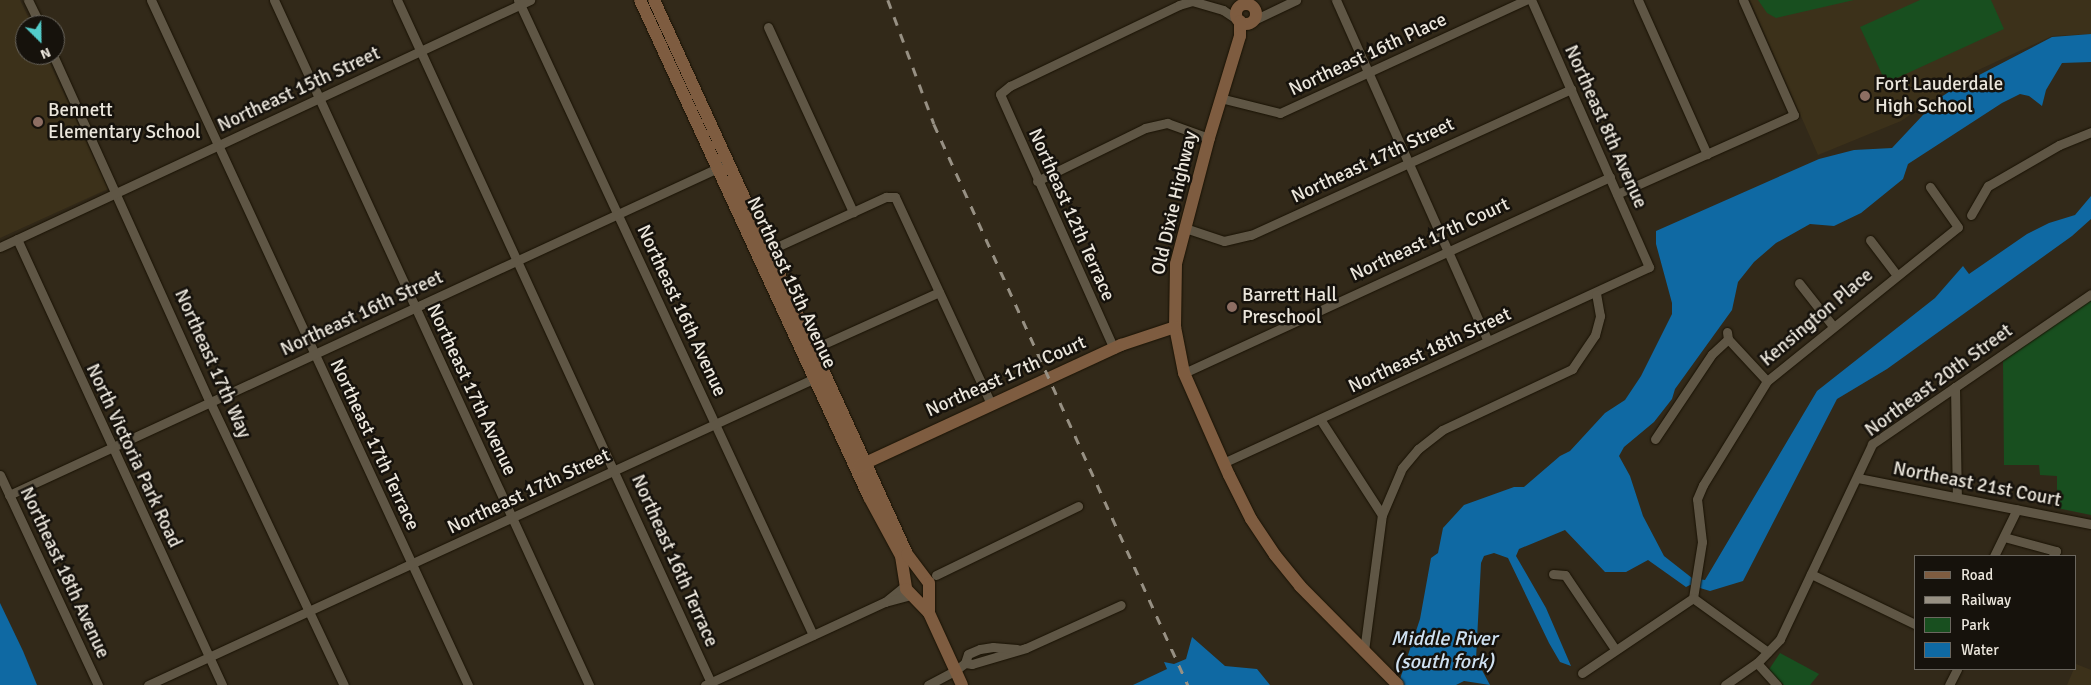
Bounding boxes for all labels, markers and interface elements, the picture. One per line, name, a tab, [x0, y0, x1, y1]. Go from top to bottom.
street label: Northeast 16th Place	[1285, 8, 1451, 102]
north arrow	[15, 15, 65, 65]
street label: Northeast 15th Street	[214, 42, 384, 138]
street label: Northeast 8th Avenue	[1559, 42, 1651, 212]
text: N	[38, 44, 53, 63]
place label: Fort Lauderdale High School	[1875, 74, 2003, 118]
marker: Fort Lauderdale High School	[1859, 90, 1871, 102]
place label: Bennett Elementary School	[48, 100, 201, 144]
street label: Northeast 17th Street	[1288, 113, 1458, 209]
marker: Bennett Elementary School	[32, 116, 44, 128]
street label: Northeast 12th Terrace	[1023, 125, 1119, 305]
street label: Old Dixie Highway	[1147, 129, 1203, 277]
street label: Northeast 17th Court	[1347, 193, 1513, 287]
street label: Northeast 15th Avenue	[741, 194, 841, 372]
street label: Northeast 16th Avenue	[631, 222, 731, 400]
street label: Kensington Place	[1756, 264, 1878, 372]
street label: Northeast 16th Street	[277, 266, 447, 362]
place label: Barrett Hall Preschool	[1242, 285, 1337, 329]
street label: Northeast 17th Way	[169, 286, 255, 442]
street label: Northeast 17th Avenue	[421, 301, 521, 479]
marker: Barrett Hall Preschool	[1226, 301, 1238, 313]
street label: Northeast 18th Street	[1345, 303, 1515, 399]
street label: Northeast 20th Street	[1861, 320, 2017, 442]
street label: Northeast 17th Court	[922, 331, 1090, 423]
street label: Northeast 17th Terrace	[324, 356, 424, 534]
street label: North Victoria Park Road	[80, 360, 186, 552]
street label: Northeast 17th Street	[444, 444, 614, 540]
street label: Northeast 21st Court	[1891, 458, 2063, 512]
street label: Northeast 16th Terrace	[626, 471, 722, 651]
street label: Northeast 18th Avenue	[14, 484, 114, 662]
legend	[1914, 555, 2076, 670]
text: Road	[1961, 566, 1993, 584]
text: Railway	[1961, 591, 2011, 609]
text: Park	[1961, 616, 1990, 634]
water label: Middle River (south fork)	[1391, 627, 1497, 674]
text: Water	[1961, 641, 1999, 659]

